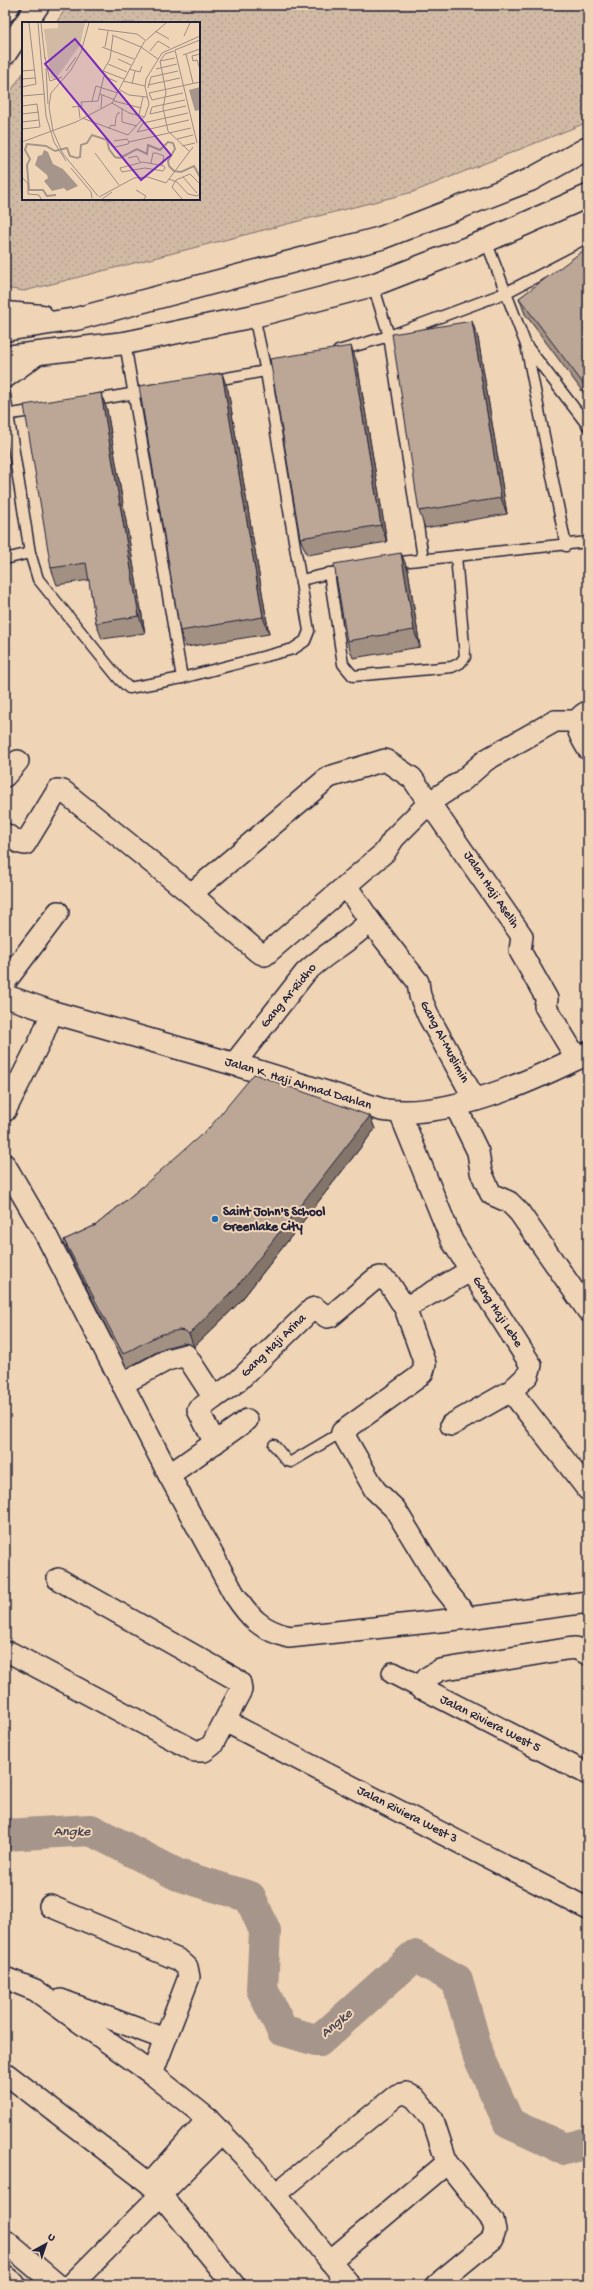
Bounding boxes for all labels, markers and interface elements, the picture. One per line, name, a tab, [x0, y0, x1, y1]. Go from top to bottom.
inset map	[22, 22, 200, 200]
street label: Jalan Haji Aselih	[460, 849, 522, 931]
street label: Gang Ar-Ridho	[258, 961, 320, 1031]
street label: Gang Al-Muslimin	[416, 999, 472, 1086]
street label: Jalan K. Haji Ahmad Dahlan	[223, 1054, 374, 1114]
place label: Saint John's School Greenlake City	[223, 1205, 326, 1235]
marker: Saint John's School Greenlake City	[210, 1214, 220, 1224]
street label: Gang Haji Lebe	[469, 1274, 526, 1350]
street label: Gang Haji Arina	[238, 1311, 310, 1381]
street label: Jalan Riviera West 5	[437, 1692, 543, 1756]
street label: Jalan Riviera West 3	[354, 1783, 460, 1847]
water label: Angke	[54, 1824, 91, 1841]
water label: Angke	[318, 2005, 357, 2042]
north arrow	[26, 2224, 66, 2264]
text: U	[45, 2231, 58, 2245]

